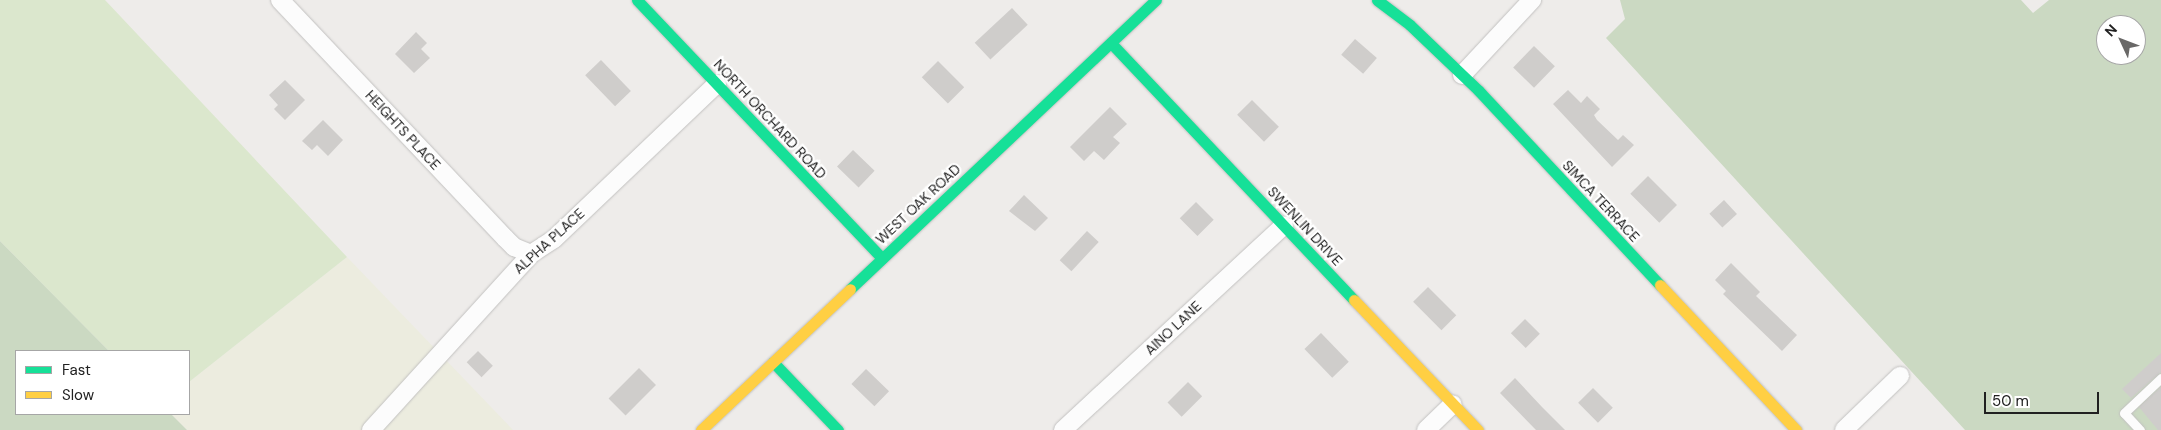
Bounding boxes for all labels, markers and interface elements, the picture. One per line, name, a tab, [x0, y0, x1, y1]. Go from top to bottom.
north arrow	[2096, 15, 2146, 65]
text: N	[2101, 21, 2121, 40]
street label: NORTH ORCHARD ROAD	[710, 56, 830, 182]
street label: HEIGHTS PLACE	[362, 87, 444, 173]
street label: SIMCA TERRACE	[1559, 157, 1643, 245]
street label: WEST OAK ROAD	[872, 160, 964, 248]
street label: SWENLIN DRIVE	[1264, 183, 1346, 269]
street label: ALPHA PLACE	[510, 205, 588, 277]
street label: AINO LANE	[1141, 298, 1205, 358]
legend	[15, 350, 190, 415]
text: Fast	[62, 360, 91, 380]
scale bar	[1986, 382, 2101, 414]
text: Slow	[62, 385, 94, 405]
text: 50 m	[1992, 391, 2029, 411]

